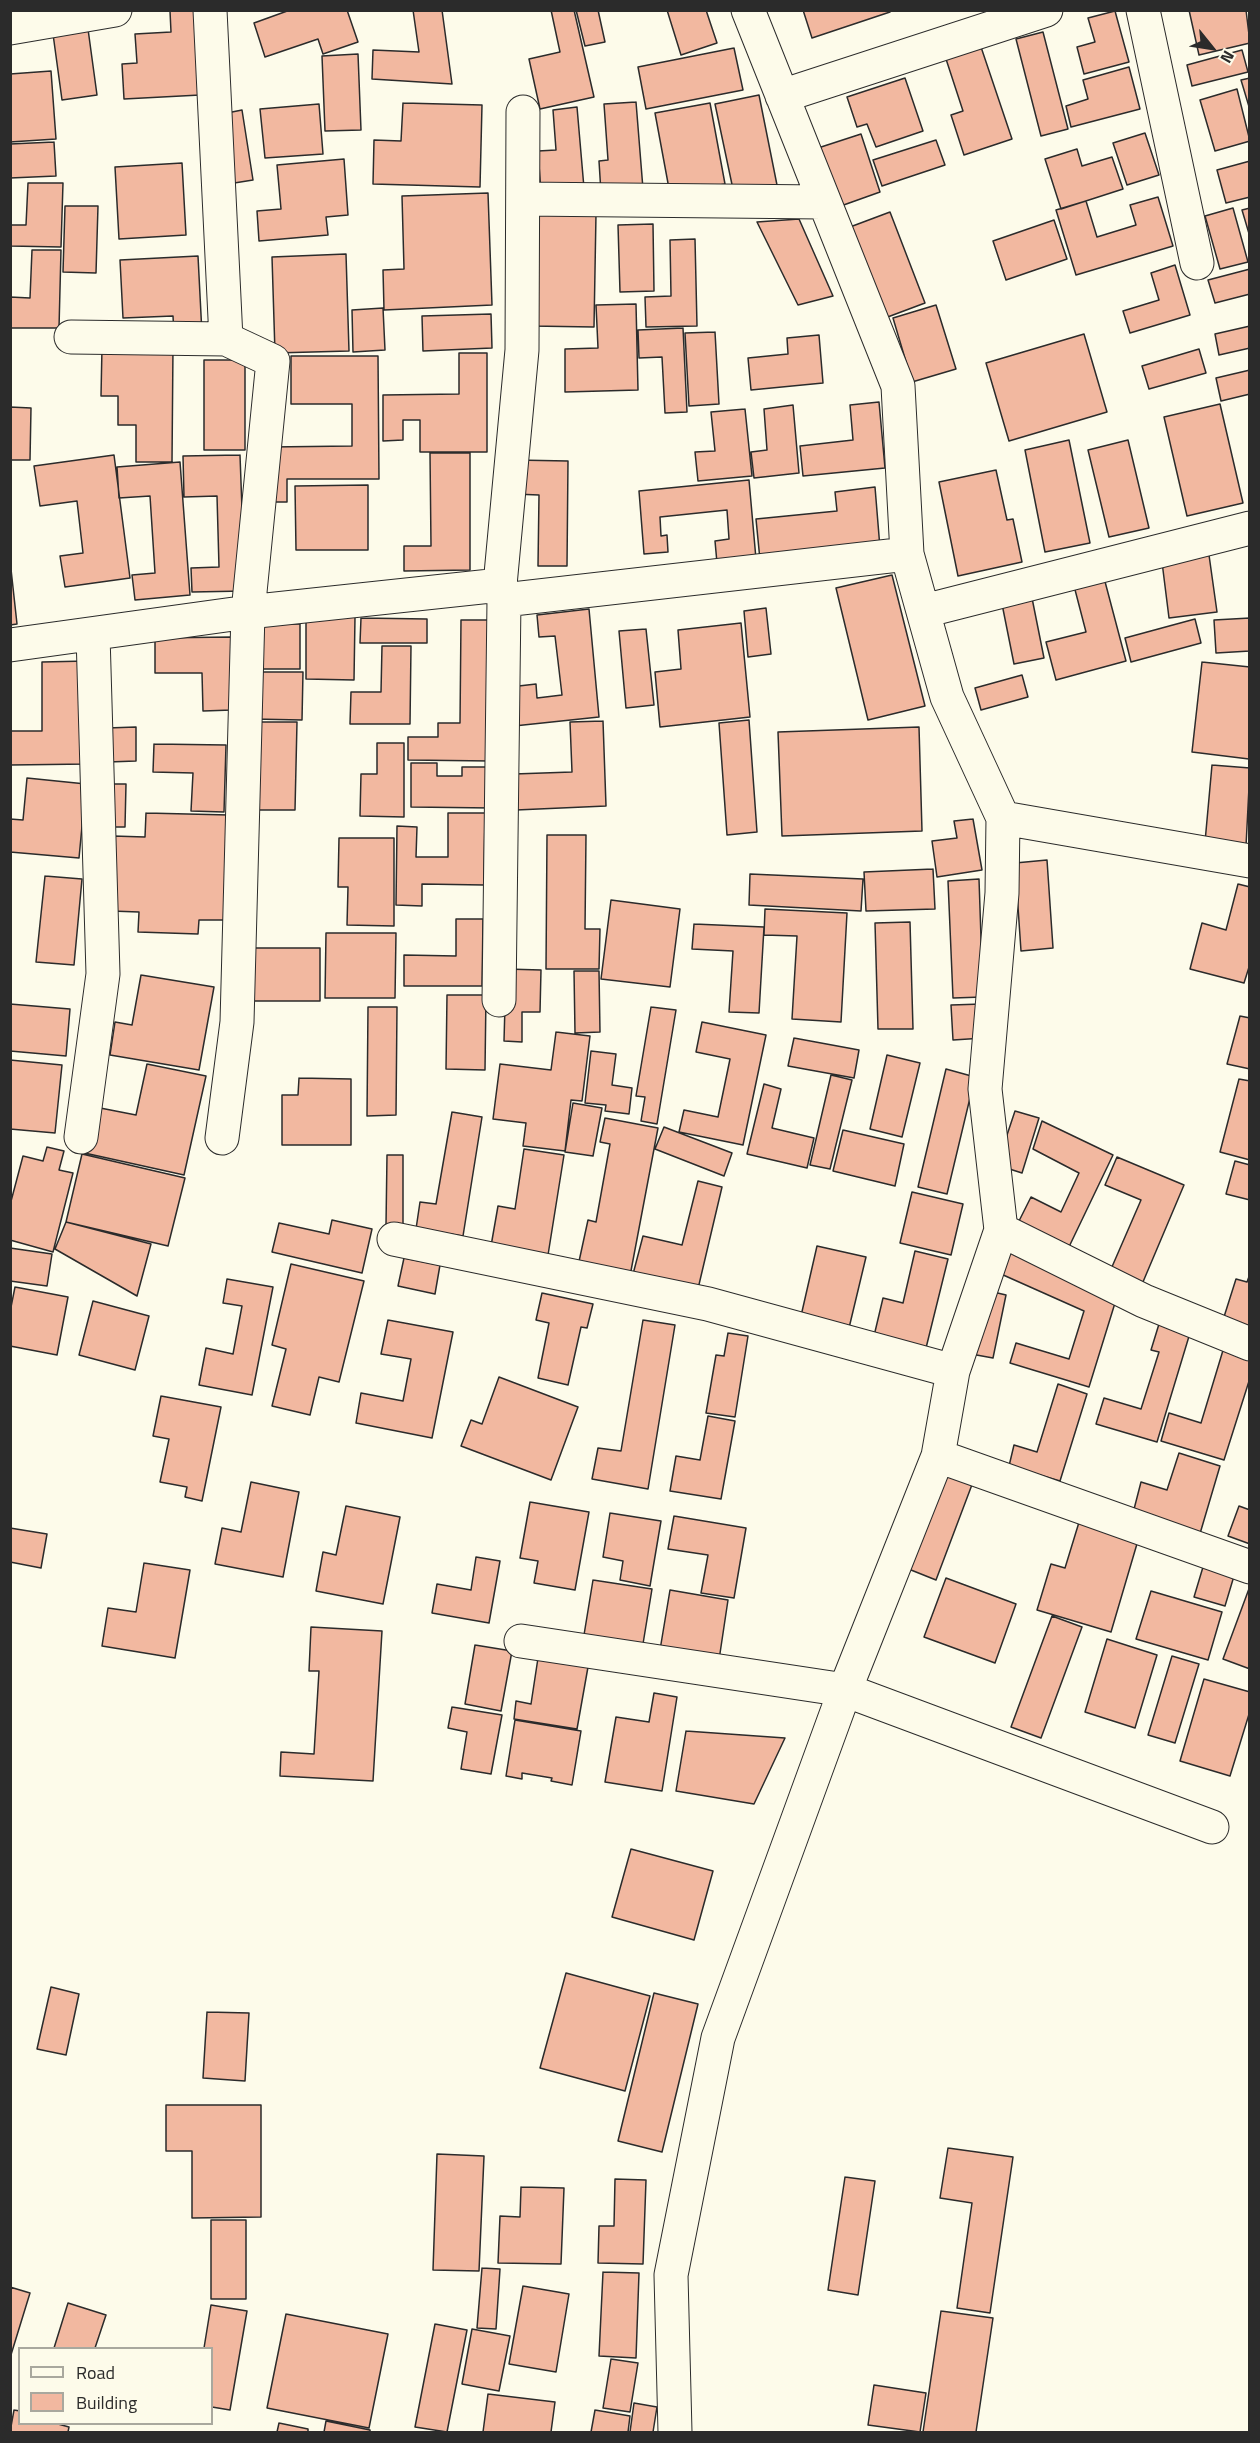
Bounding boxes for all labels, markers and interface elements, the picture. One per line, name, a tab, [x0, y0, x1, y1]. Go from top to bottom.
north arrow	[1182, 18, 1242, 78]
text: N	[1214, 46, 1241, 68]
legend	[18, 2347, 213, 2425]
text: Road	[76, 2359, 115, 2386]
text: Building	[76, 2389, 137, 2416]

